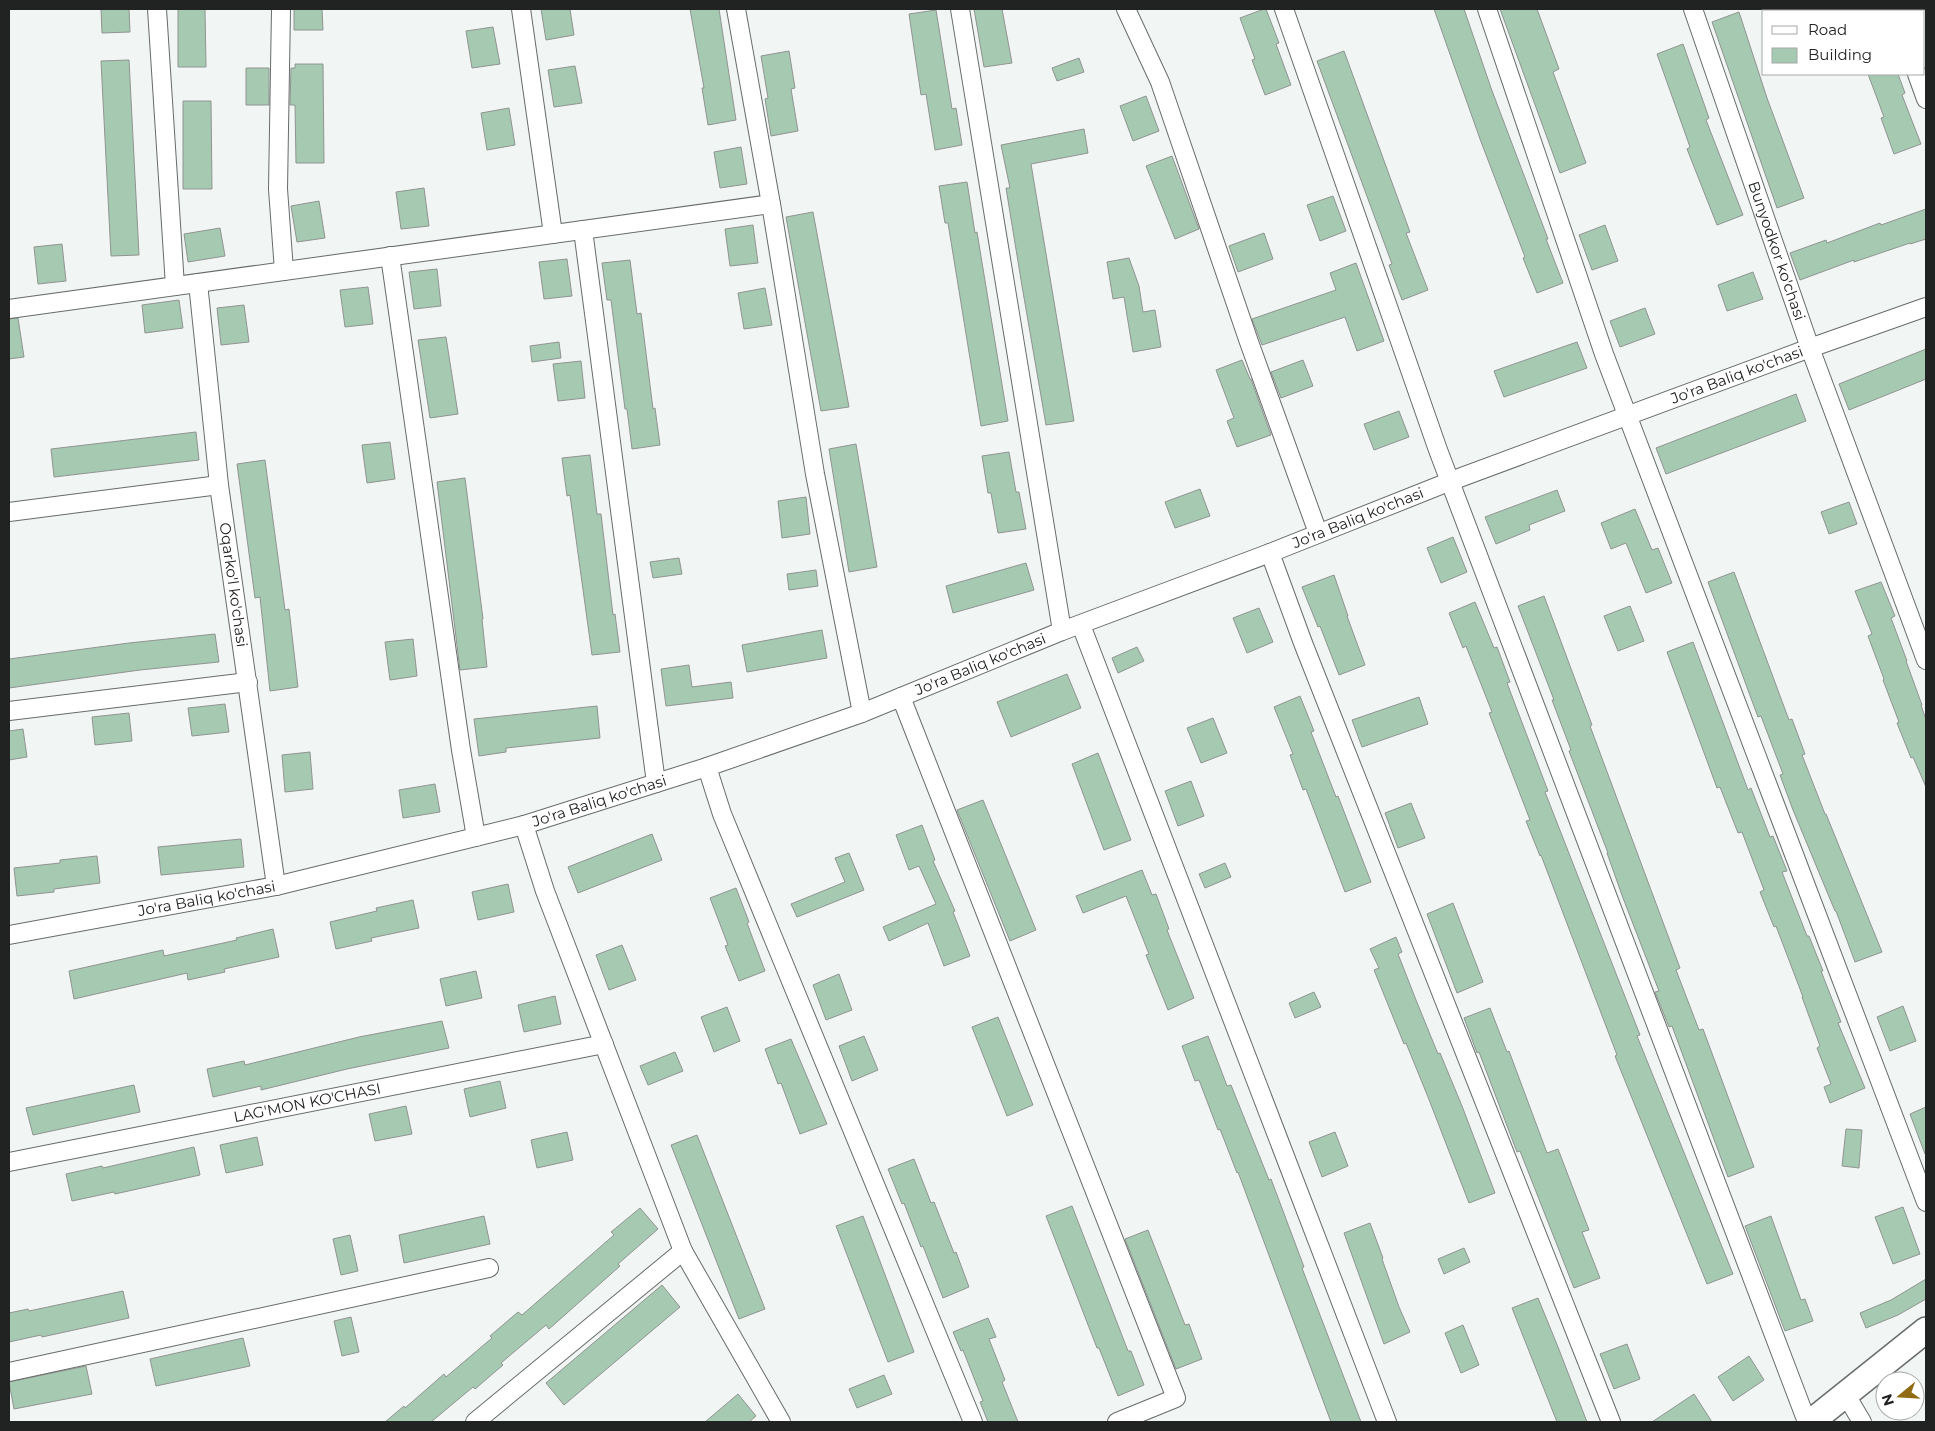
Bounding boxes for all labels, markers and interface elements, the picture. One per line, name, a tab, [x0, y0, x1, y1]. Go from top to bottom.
legend	[1762, 10, 1925, 75]
text: Road	[1808, 20, 1847, 39]
text: Building	[1808, 45, 1872, 64]
street label: Bunyodkor ko'chasi	[1744, 179, 1810, 323]
street label: Jo'ra Baliq ko'chasi	[1667, 341, 1806, 408]
street label: Jo'ra Baliq ko'chasi	[1289, 483, 1426, 553]
street label: Oqarko'l ko'chasi	[215, 521, 252, 648]
street label: Jo'ra Baliq ko'chasi	[911, 629, 1049, 700]
street label: Jo'ra Baliq ko'chasi	[529, 770, 669, 831]
street label: Jo'ra Baliq ko'chasi	[135, 876, 277, 920]
street label: LAG'MON KO'CHASI	[232, 1078, 382, 1126]
north arrow	[1875, 1371, 1925, 1421]
text: N	[1877, 1392, 1898, 1408]

